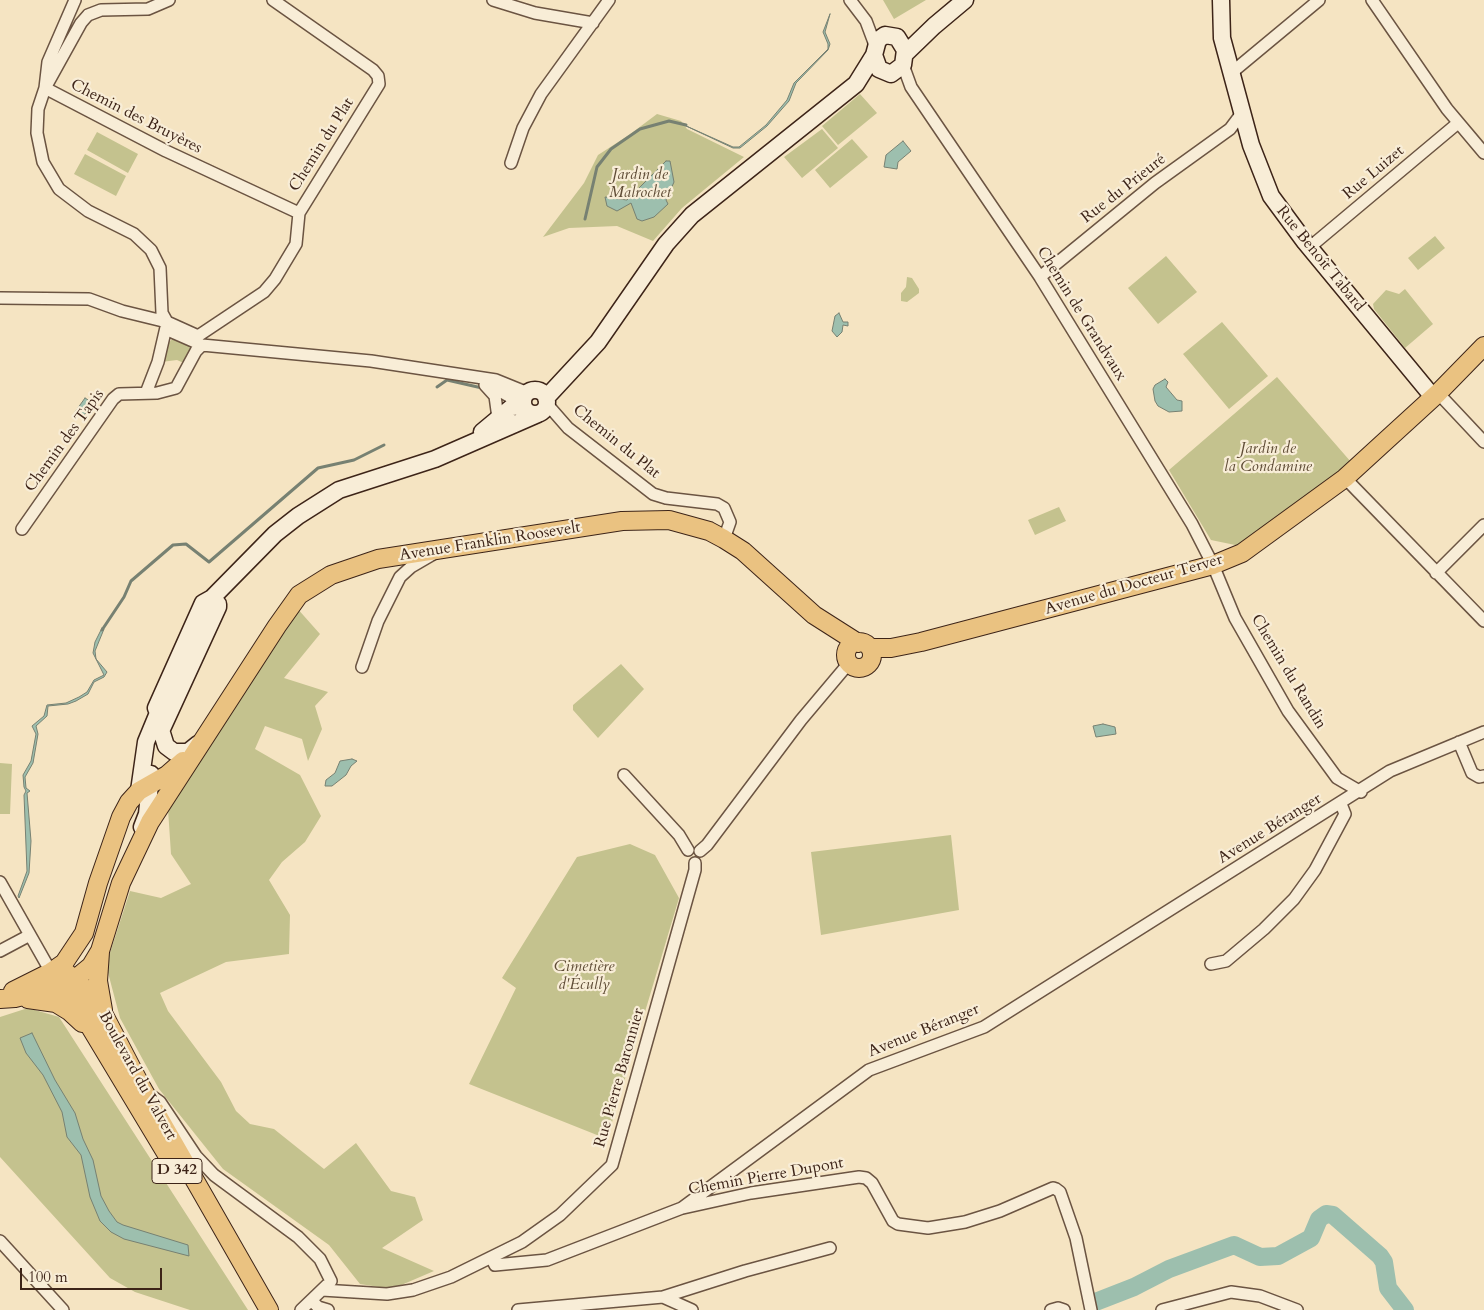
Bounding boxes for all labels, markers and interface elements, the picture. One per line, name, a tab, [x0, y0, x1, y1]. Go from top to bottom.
street label: Chemin des Bruyères	[67, 76, 205, 158]
street label: Chemin du Plat	[286, 95, 358, 195]
street label: Rue Luizet	[1340, 142, 1408, 204]
street label: Rue du Prieuré	[1078, 150, 1170, 228]
park label: Jardin de Malrochet	[609, 165, 671, 203]
street label: Rue Benoît Tabard	[1272, 202, 1368, 316]
street label: Chemin de Grandvaux	[1032, 243, 1130, 385]
street label: Chemin des Tapis	[21, 386, 109, 496]
street label: Chemin du Plat	[568, 401, 664, 483]
park label: Jardin de la Condamine	[1224, 439, 1312, 477]
street label: Avenue Franklin Roosevelt	[398, 518, 582, 566]
street label: Avenue du Docteur Terver	[1043, 550, 1225, 620]
street label: Chemin du Randin	[1246, 611, 1330, 733]
street label: Avenue Béranger	[1215, 790, 1325, 868]
park label: Cimetière d'Écully	[554, 957, 614, 995]
street label: Avenue Béranger	[866, 1000, 982, 1062]
street label: Rue Pierre Baronnier	[591, 1006, 649, 1150]
street label: Boulevard du Valvert	[94, 1008, 180, 1144]
street label: Chemin Pierre Dupont	[687, 1154, 845, 1200]
road number: D 342	[152, 1158, 202, 1184]
scale bar	[22, 1258, 165, 1290]
text: 100 m	[28, 1267, 68, 1287]

